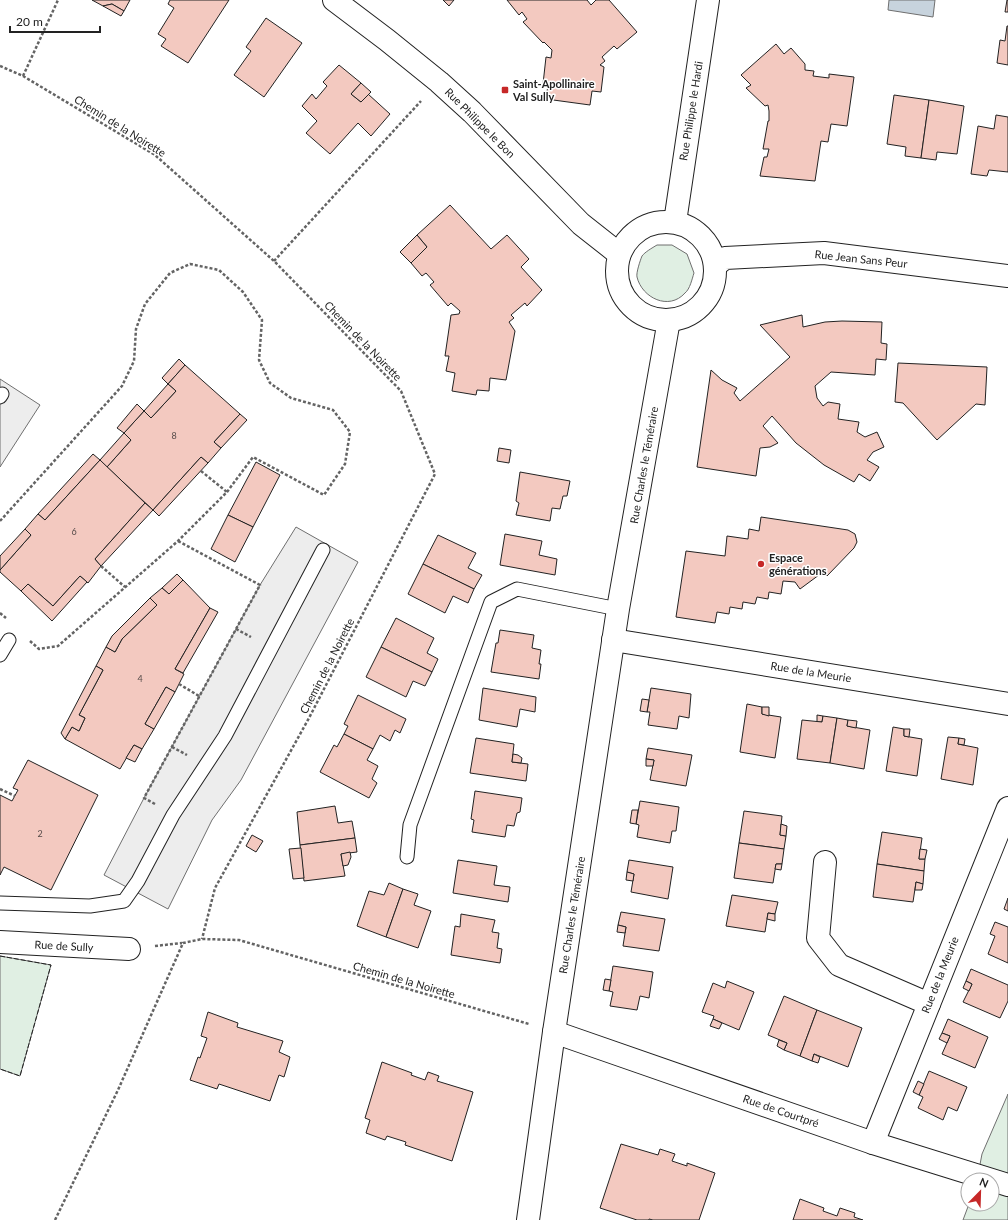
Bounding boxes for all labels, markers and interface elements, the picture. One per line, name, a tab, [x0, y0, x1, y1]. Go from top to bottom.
scale bar	[10, 8, 100, 34]
text: 20 m	[16, 14, 43, 29]
street label: Rue Philippe le Hardi	[676, 60, 705, 162]
place label: Saint-Apollinaire Val Sully	[512, 77, 595, 103]
street label: Rue Philippe le Bon	[443, 85, 518, 160]
marker: Saint-Apollinaire Val Sully	[500, 85, 510, 95]
street label: Chemin de la Noirette	[72, 92, 169, 159]
street label: Rue Jean Sans Peur	[814, 247, 908, 270]
street label: Chemin de la Noirette	[322, 298, 405, 383]
street label: Rue Charles le Téméraire	[627, 405, 660, 524]
house number: 8	[171, 430, 177, 441]
house number: 6	[71, 526, 77, 537]
place label: Espace générations	[769, 551, 827, 577]
marker: Espace générations	[756, 559, 766, 569]
street label: Chemin de la Noirette	[297, 616, 356, 716]
street label: Rue de la Meurie	[770, 659, 853, 684]
house number: 4	[137, 673, 143, 684]
house number: 2	[37, 828, 43, 839]
street label: Rue Charles le Téméraire	[556, 855, 587, 975]
street label: Rue de la Meurie	[918, 934, 961, 1015]
street label: Rue de Sully	[34, 937, 94, 954]
street label: Chemin de la Noirette	[352, 959, 457, 1000]
street label: Rue de Courtpré	[741, 1091, 821, 1130]
north arrow	[960, 1172, 1000, 1212]
text: N	[978, 1175, 991, 1190]

